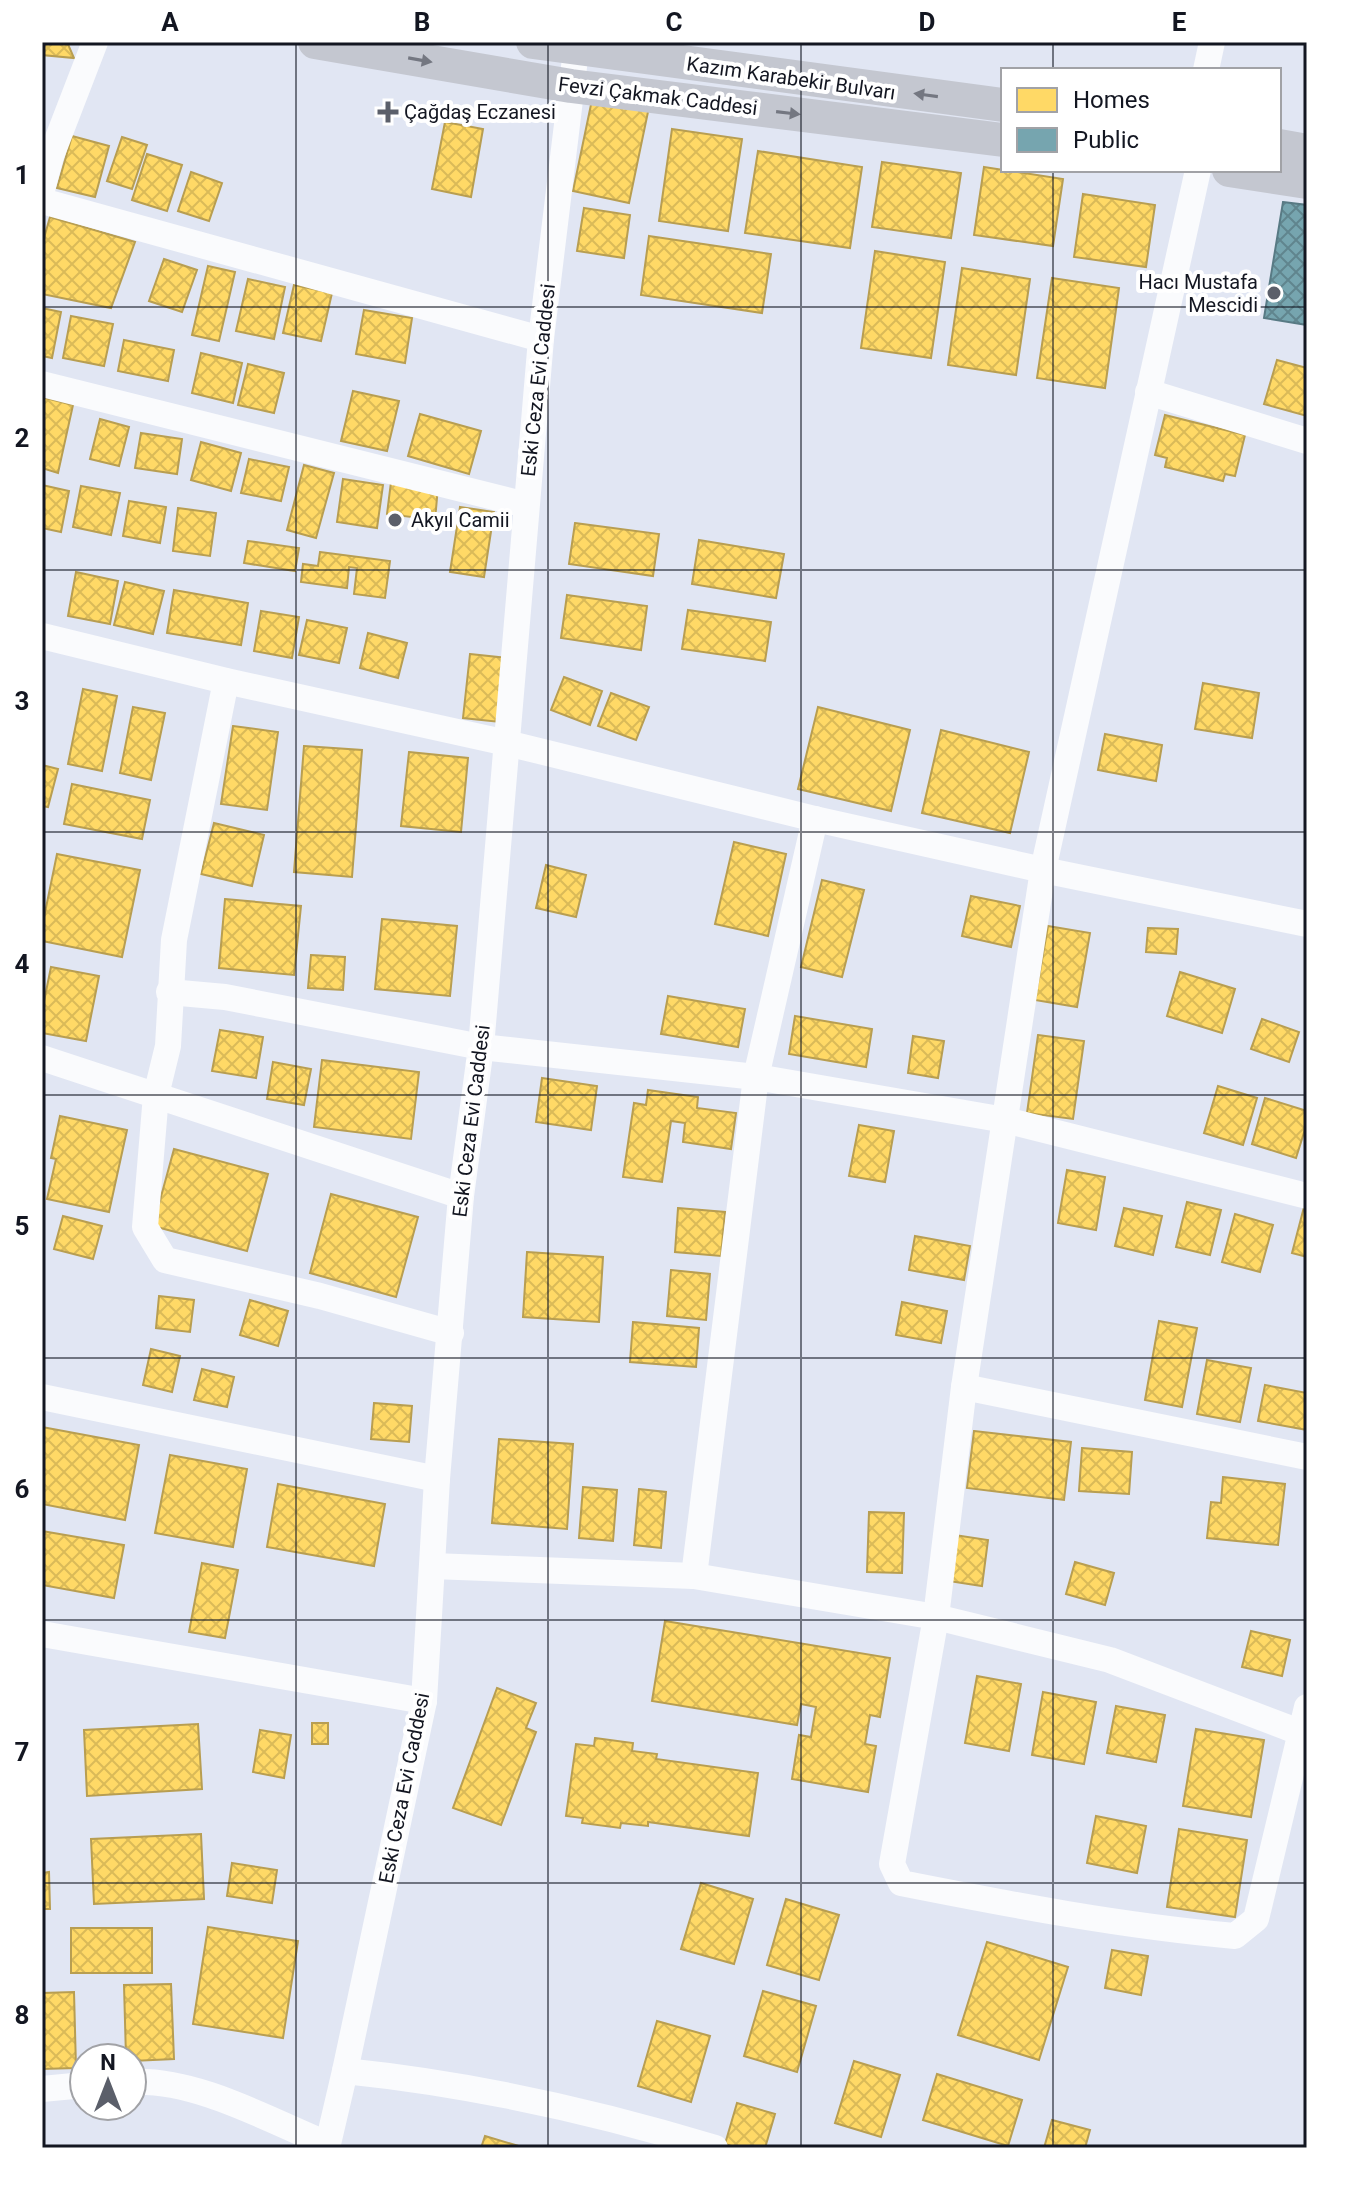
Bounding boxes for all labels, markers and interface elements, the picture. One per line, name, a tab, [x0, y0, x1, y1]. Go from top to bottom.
text: A	[161, 7, 179, 37]
text: B	[414, 7, 430, 37]
text: C	[665, 7, 683, 37]
text: D	[919, 7, 935, 37]
text: E	[1172, 7, 1187, 37]
street label: Kazım Karabekir Bulvarı	[685, 51, 897, 105]
one-way arrow	[407, 54, 432, 66]
legend	[1001, 68, 1281, 172]
street label: Fevzi Çakmak Caddesi	[557, 72, 759, 120]
text: Homes	[1073, 86, 1150, 114]
one-way arrow	[913, 88, 938, 101]
place label: Çağdaş Eczanesi	[404, 100, 556, 124]
marker: Çağdaş Eczanesi	[379, 103, 397, 121]
one-way arrow	[776, 107, 801, 120]
text: Public	[1073, 126, 1139, 154]
text: 1	[15, 160, 29, 190]
place label: Hacı Mustafa Mescidi	[1138, 270, 1258, 317]
street label: Eski Ceza Evi Caddesi	[516, 282, 560, 478]
marker: Hacı Mustafa Mescidi	[1265, 284, 1283, 302]
text: 2	[15, 423, 29, 453]
place label: Akyıl Camii	[411, 508, 510, 532]
marker: Akyıl Camii	[386, 511, 404, 529]
text: 3	[15, 686, 29, 716]
text: 4	[15, 949, 30, 979]
street label: Eski Ceza Evi Caddesi	[447, 1023, 495, 1219]
text: 5	[15, 1211, 29, 1241]
text: 6	[15, 1474, 30, 1504]
street label: Eski Ceza Evi Caddesi	[374, 1691, 434, 1885]
text: 7	[15, 1737, 29, 1767]
text: 8	[15, 2000, 29, 2030]
north arrow	[68, 2042, 148, 2122]
text: N	[100, 2050, 116, 2075]

